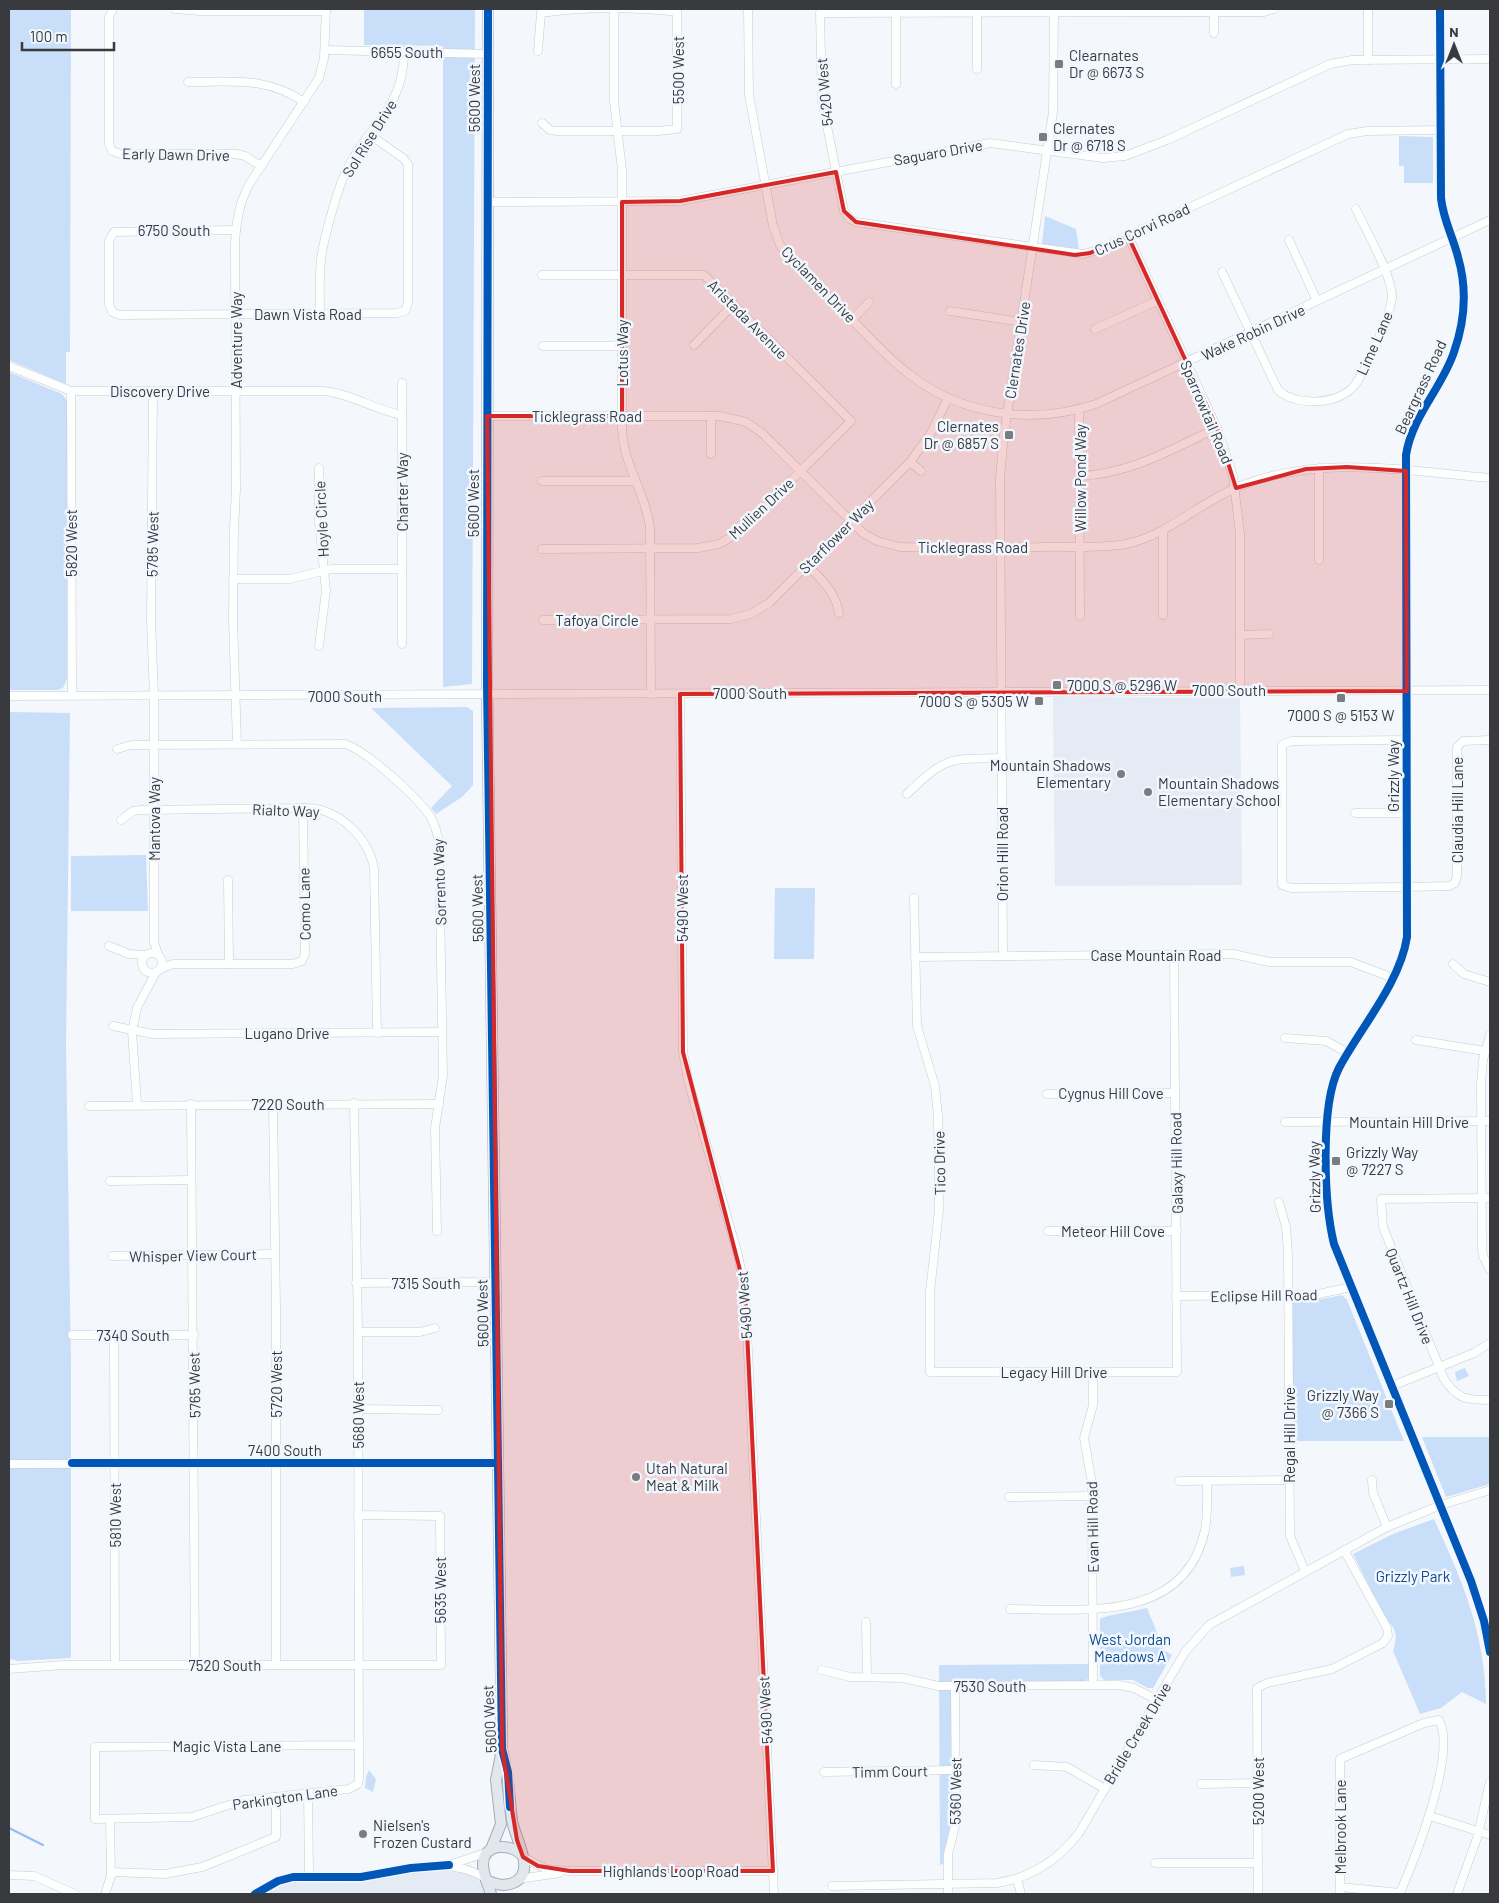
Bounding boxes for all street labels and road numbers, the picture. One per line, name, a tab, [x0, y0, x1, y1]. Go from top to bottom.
street label: 5500 West	[669, 36, 687, 104]
street label: 6655 South	[371, 43, 443, 61]
street label: 5420 West	[812, 57, 836, 127]
street label: 5600 West	[465, 64, 483, 132]
street label: Sol Rise Drive	[338, 96, 400, 180]
street label: Saguaro Drive	[892, 135, 984, 169]
street label: Early Dawn Drive	[122, 144, 230, 164]
street label: Crus Corvi Road	[1091, 199, 1193, 259]
street label: 6750 South	[138, 221, 210, 239]
street label: Cyclamen Drive	[778, 242, 860, 326]
street label: Aristada Avenue	[704, 275, 792, 363]
street label: Adventure Way	[227, 291, 245, 388]
street label: Clernates Drive	[1000, 300, 1034, 400]
street label: Wake Robin Drive	[1198, 300, 1308, 364]
street label: Dawn Vista Road	[254, 305, 362, 323]
street label: Lime Lane	[1352, 308, 1396, 378]
street label: Lotus Way	[613, 319, 631, 387]
street label: Beargrass Road	[1390, 337, 1450, 437]
street label: Sparrowtail Road	[1177, 357, 1237, 467]
street label: Discovery Drive	[110, 382, 210, 400]
street label: Ticklegrass Road	[532, 407, 642, 425]
street label: Willow Pond Way	[1071, 424, 1089, 532]
street label: Charter Way	[393, 452, 411, 532]
street label: 5600 West	[464, 469, 482, 537]
street label: Mullien Drive	[725, 473, 797, 543]
street label: Hoyle Circle	[310, 480, 332, 558]
street label: Starflower Way	[795, 495, 877, 577]
street label: 5820 West	[62, 509, 80, 577]
street label: 5785 West	[142, 511, 162, 577]
street label: Ticklegrass Road	[918, 538, 1028, 556]
street label: Tafoya Circle	[555, 611, 639, 629]
street label: 7000 South	[1192, 681, 1266, 699]
street label: 7000 South	[713, 684, 787, 702]
street label: 7000 South	[308, 687, 382, 705]
street label: Grizzly Way	[1384, 740, 1402, 812]
street label: Claudia Hill Lane	[1448, 757, 1466, 863]
street label: Mantova Way	[145, 777, 163, 861]
street label: Rialto Way	[252, 800, 320, 820]
street label: Orion Hill Road	[993, 807, 1011, 901]
street label: Sorrento Way	[428, 838, 450, 926]
street label: Como Lane	[294, 867, 314, 941]
street label: 5600 West	[467, 874, 487, 942]
street label: 5490 West	[673, 874, 691, 942]
street label: Case Mountain Road	[1090, 946, 1222, 964]
street label: Lugano Drive	[245, 1024, 329, 1042]
street label: Cygnus Hill Cove	[1058, 1084, 1164, 1102]
street label: 7220 South	[251, 1095, 325, 1113]
street label: Galaxy Hill Road	[1166, 1112, 1186, 1214]
street label: Mountain Hill Drive	[1349, 1113, 1469, 1131]
street label: Tico Drive	[929, 1131, 949, 1195]
street label: Grizzly Way	[1304, 1141, 1324, 1213]
street label: Meteor Hill Cove	[1061, 1222, 1165, 1240]
street label: Whisper View Court	[129, 1245, 257, 1265]
street label: Quartz Hill Drive	[1383, 1245, 1437, 1347]
street label: 5490 West	[733, 1270, 755, 1340]
street label: 7315 South	[391, 1274, 461, 1292]
street label: 5600 West	[472, 1279, 492, 1347]
street label: Eclipse Hill Road	[1210, 1285, 1318, 1305]
street label: 7340 South	[96, 1326, 170, 1344]
street label: 5720 West	[267, 1350, 285, 1418]
street label: 5765 West	[184, 1352, 204, 1418]
street label: Legacy Hill Drive	[1001, 1363, 1107, 1381]
street label: 5680 West	[349, 1381, 367, 1449]
street label: Regal Hill Drive	[1280, 1387, 1298, 1483]
street label: 7400 South	[248, 1441, 322, 1459]
street label: Evan Hill Road	[1082, 1481, 1102, 1573]
street label: 5810 West	[106, 1483, 124, 1547]
street label: 5635 West	[431, 1557, 449, 1623]
street label: 7520 South	[189, 1656, 261, 1674]
street label: 5490 West	[754, 1675, 776, 1745]
street label: 7530 South	[954, 1677, 1026, 1695]
street label: Bridle Creek Drive	[1099, 1679, 1175, 1787]
street label: 5600 West	[478, 1684, 500, 1754]
street label: Magic Vista Lane	[172, 1737, 282, 1755]
street label: 5360 West	[945, 1757, 965, 1825]
street label: 5200 West	[1249, 1757, 1267, 1825]
street label: Timm Court	[852, 1761, 928, 1781]
street label: Melbrook Lane	[1331, 1780, 1349, 1874]
street label: Parkington Lane	[231, 1781, 339, 1813]
street label: Highlands Loop Road	[603, 1862, 739, 1880]

